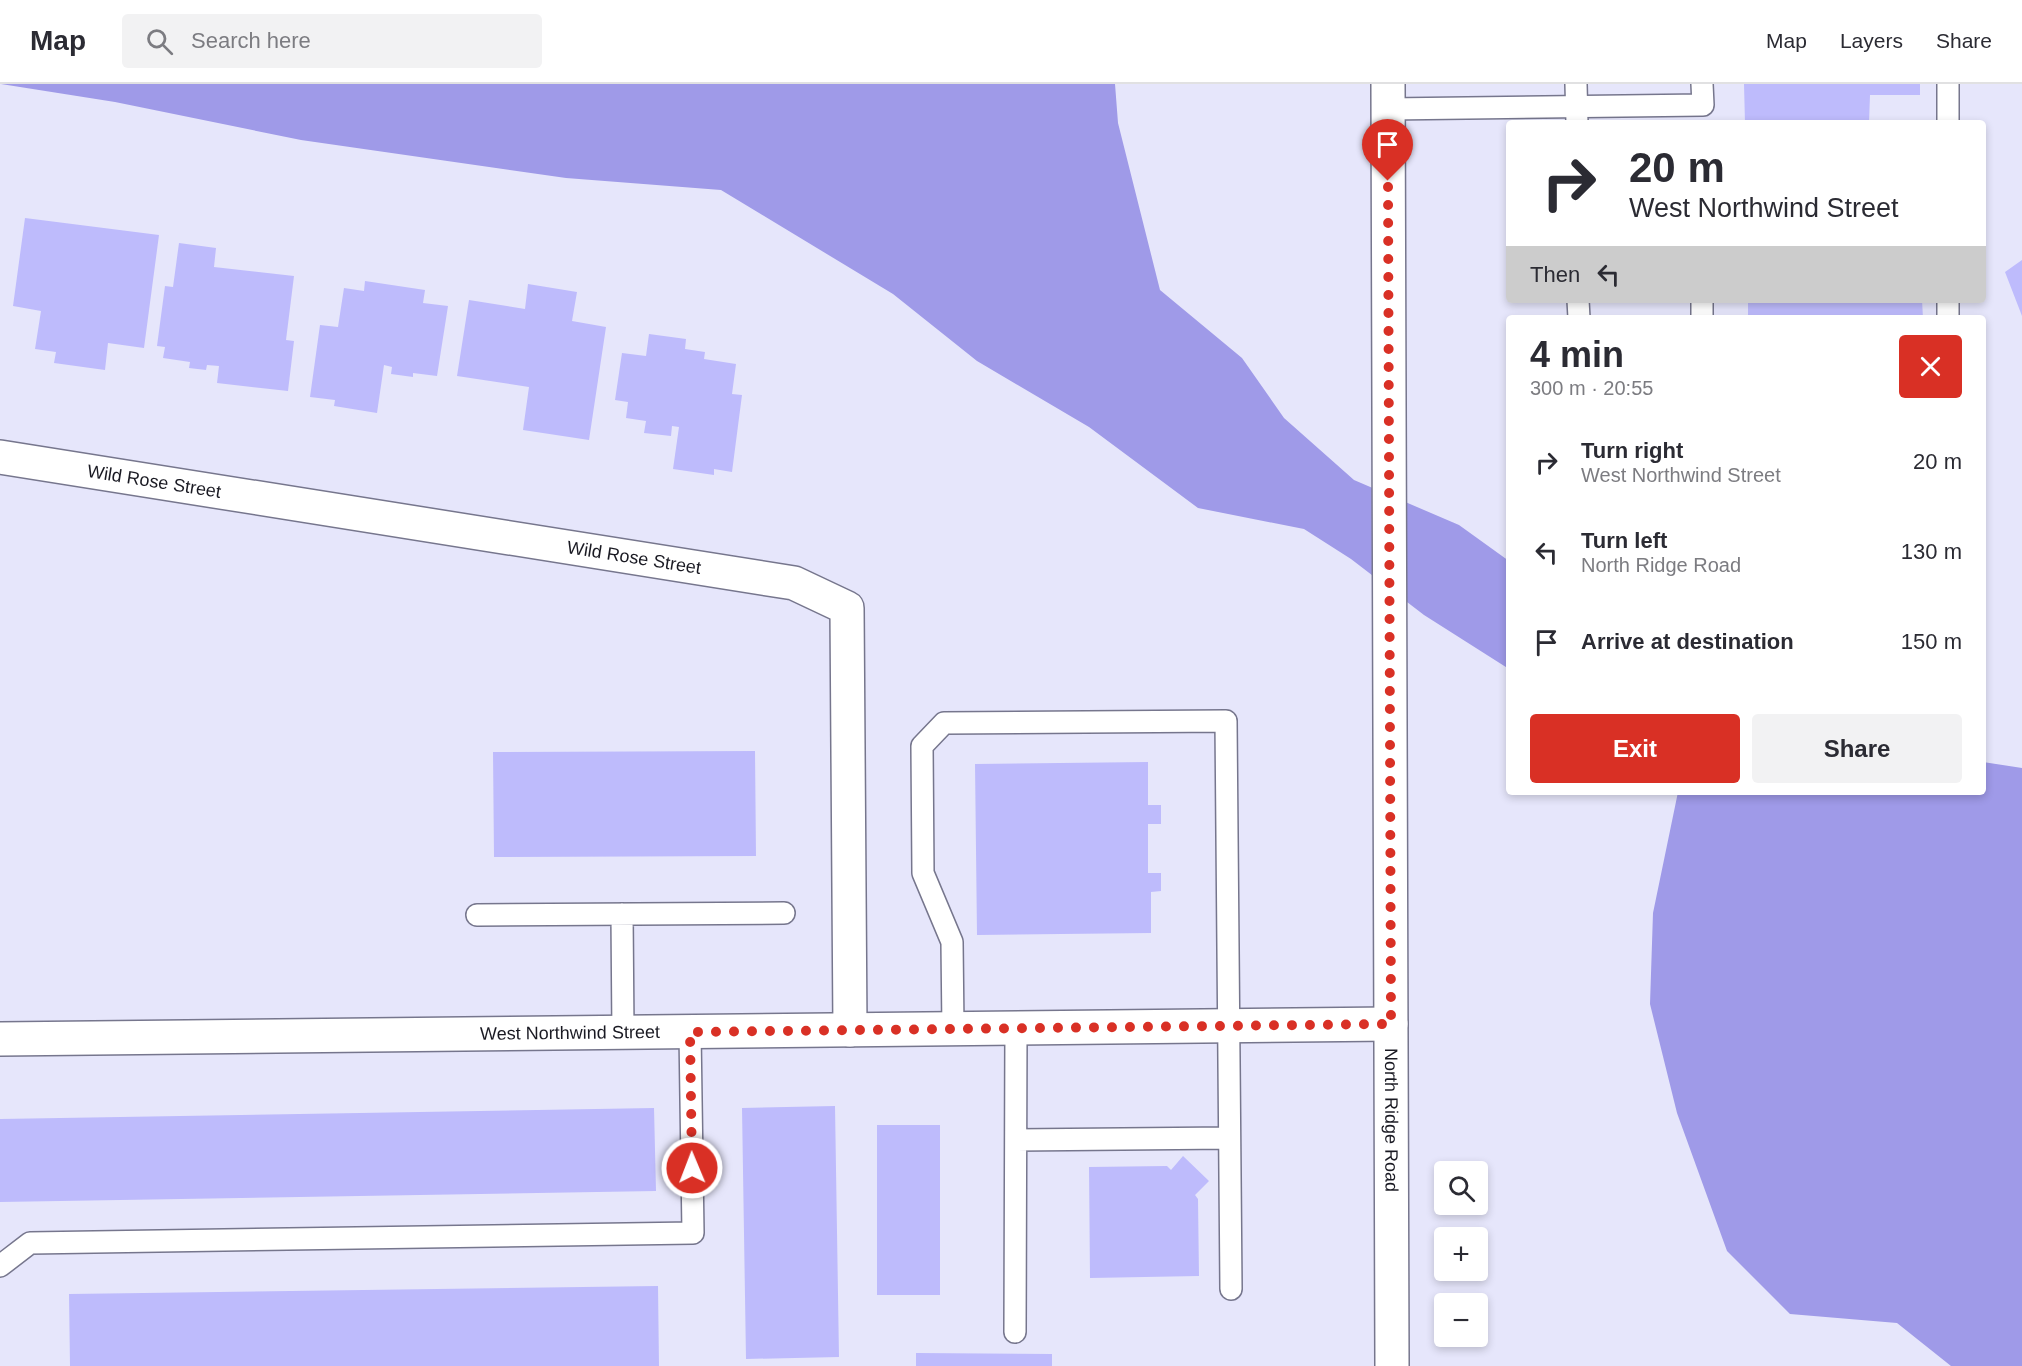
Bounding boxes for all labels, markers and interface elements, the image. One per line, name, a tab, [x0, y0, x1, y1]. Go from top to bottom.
search box	[122, 14, 542, 68]
text: Map	[30, 25, 86, 56]
icon: search	[143, 25, 176, 58]
text: Search here	[191, 28, 311, 53]
text: Map	[1766, 29, 1807, 52]
text: Layers	[1840, 29, 1903, 52]
text: Share	[1936, 29, 1992, 52]
pin	[1362, 119, 1413, 181]
icon: arrive	[1371, 128, 1404, 161]
icon: right	[1530, 144, 1608, 222]
text: 20 m	[1629, 144, 1725, 191]
text: West Northwind Street	[1629, 193, 1899, 223]
icon: left	[1592, 258, 1625, 291]
text: Then	[1530, 262, 1580, 287]
text: 4 min	[1530, 334, 1624, 375]
button: close	[1899, 335, 1962, 398]
text: 300 m · 20:55	[1530, 377, 1653, 399]
text: Turn right	[1581, 438, 1683, 463]
icon: right	[1530, 446, 1563, 479]
text: 20 m	[1913, 449, 1962, 474]
street label: Wild Rose Street	[86, 461, 222, 502]
text: West Northwind Street	[1581, 464, 1781, 486]
text: Turn left	[1581, 528, 1667, 553]
icon: left	[1530, 536, 1563, 569]
street label: Wild Rose Street	[566, 537, 702, 578]
text: 130 m	[1901, 539, 1962, 564]
text: North Ridge Road	[1581, 554, 1741, 576]
icon: arrive	[1530, 626, 1563, 659]
text: Arrive at destination	[1581, 629, 1794, 654]
text: 150 m	[1901, 629, 1962, 654]
button: Exit	[1530, 714, 1740, 783]
button: Share	[1752, 714, 1962, 783]
street label: West Northwind Street	[480, 1022, 660, 1044]
street label: North Ridge Road	[1381, 1048, 1401, 1192]
position arrow	[660, 1136, 724, 1200]
map controls	[1434, 1161, 1488, 1347]
button: search	[1434, 1161, 1488, 1215]
button: +	[1434, 1227, 1488, 1281]
button: −	[1434, 1293, 1488, 1347]

